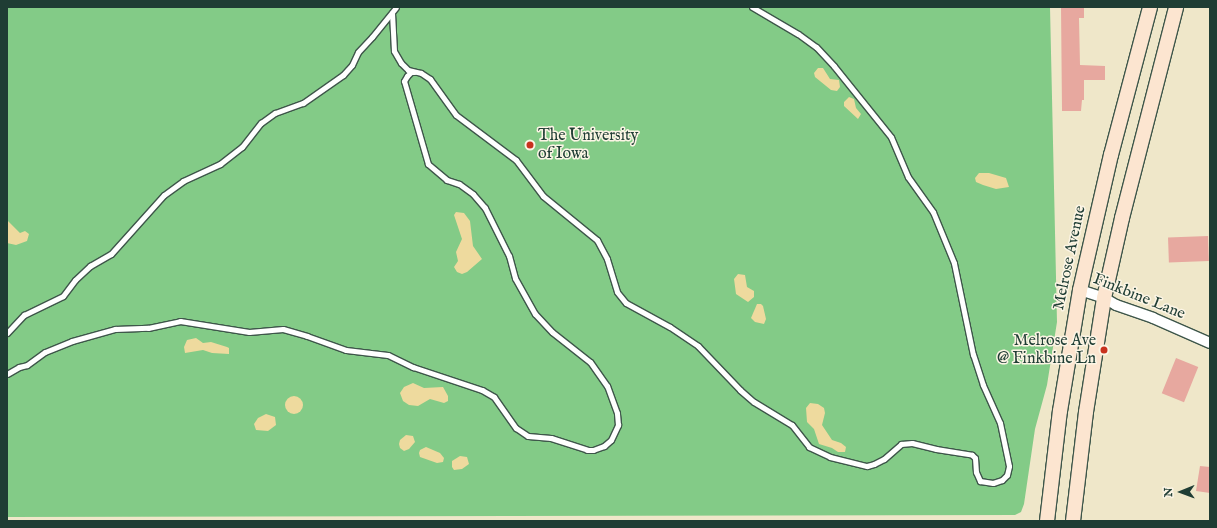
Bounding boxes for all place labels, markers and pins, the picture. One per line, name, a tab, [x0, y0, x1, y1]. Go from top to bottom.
place label: The University of Iowa	[538, 126, 638, 164]
marker: The University of Iowa	[525, 140, 535, 150]
place label: Melrose Ave @ Finkbine Ln	[997, 331, 1096, 369]
marker: Melrose Ave @ Finkbine Ln	[1099, 345, 1109, 355]

